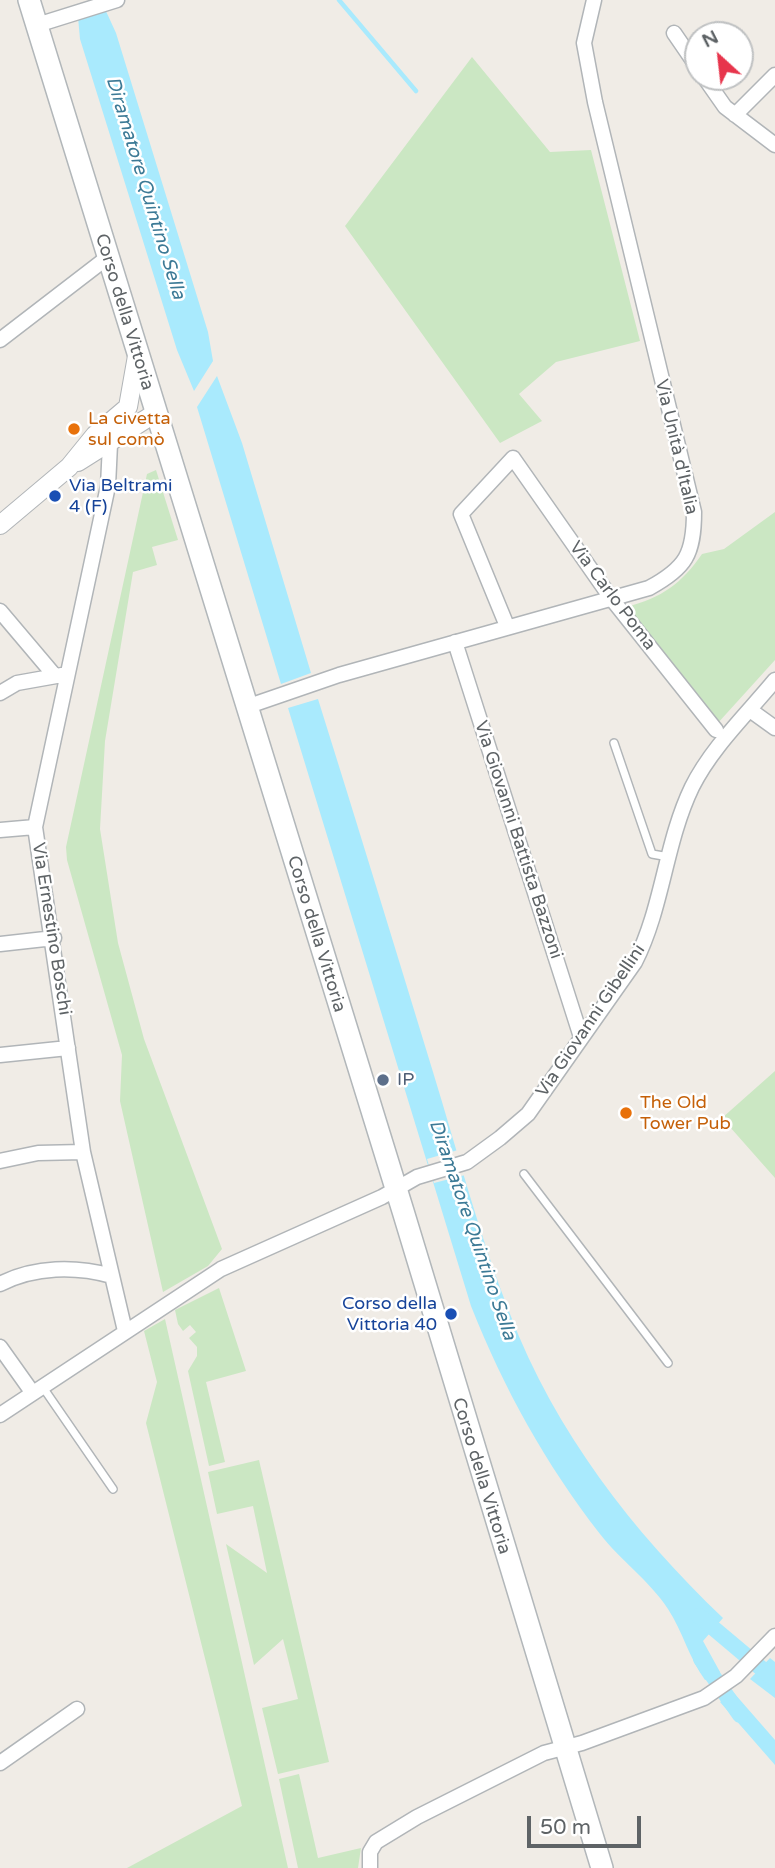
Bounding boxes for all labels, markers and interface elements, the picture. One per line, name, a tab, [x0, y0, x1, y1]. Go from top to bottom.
north arrow	[684, 21, 754, 91]
text: N	[699, 26, 722, 52]
water label: Diramatore Quintino Sella	[100, 74, 190, 302]
street label: Corso della Vittoria	[90, 231, 158, 393]
street label: Via Unità d'Italia	[650, 377, 702, 517]
place label: La civetta sul comò	[88, 408, 171, 450]
marker: La civetta sul comò	[66, 421, 82, 437]
place label: Via Beltrami 4 (F)	[69, 475, 173, 518]
marker: Via Beltrami 4 (F)	[47, 488, 63, 504]
street label: Via Carlo Poma	[564, 537, 660, 655]
street label: Via Giovanni Battista Bazzoni	[469, 718, 567, 962]
street label: Via Ernestino Boschi	[27, 841, 75, 1017]
street label: Corso della Vittoria	[282, 853, 350, 1015]
street label: Via Giovanni Gibellini	[532, 940, 650, 1102]
place label: IP	[397, 1069, 414, 1091]
marker: IP	[375, 1072, 391, 1088]
place label: The Old Tower Pub	[640, 1092, 731, 1134]
marker: The Old Tower Pub	[618, 1105, 634, 1121]
water label: Diramatore Quintino Sella	[424, 1117, 520, 1343]
place label: Corso della Vittoria 40	[342, 1293, 437, 1336]
marker: Corso della Vittoria 40	[443, 1306, 459, 1322]
street label: Corso della Vittoria	[447, 1395, 515, 1557]
scale bar	[530, 1801, 644, 1845]
text: 50 m	[540, 1815, 591, 1840]

